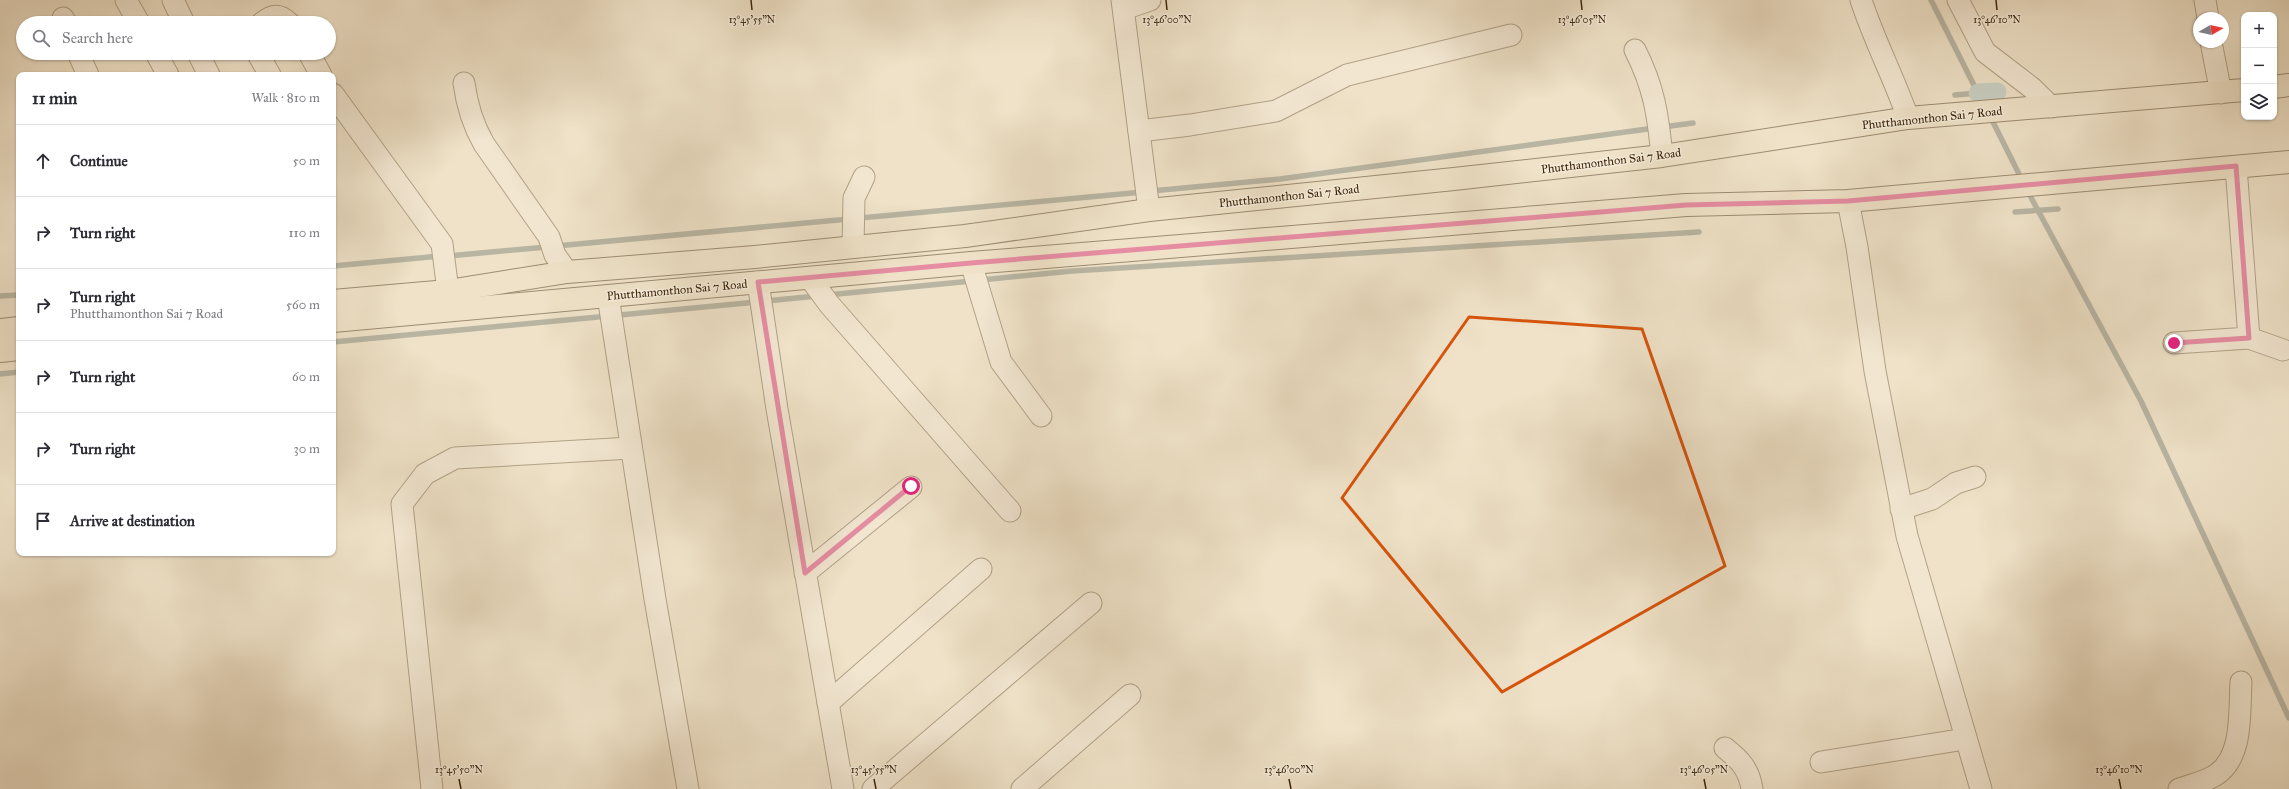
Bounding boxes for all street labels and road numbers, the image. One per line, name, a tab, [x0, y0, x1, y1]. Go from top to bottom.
street label: Phutthamonthon Sai 7 Road	[1861, 104, 2003, 132]
street label: Phutthamonthon Sai 7 Road	[1540, 145, 1682, 177]
street label: Phutthamonthon Sai 7 Road	[1218, 182, 1360, 210]
street label: Phutthamonthon Sai 7 Road	[606, 277, 748, 303]

